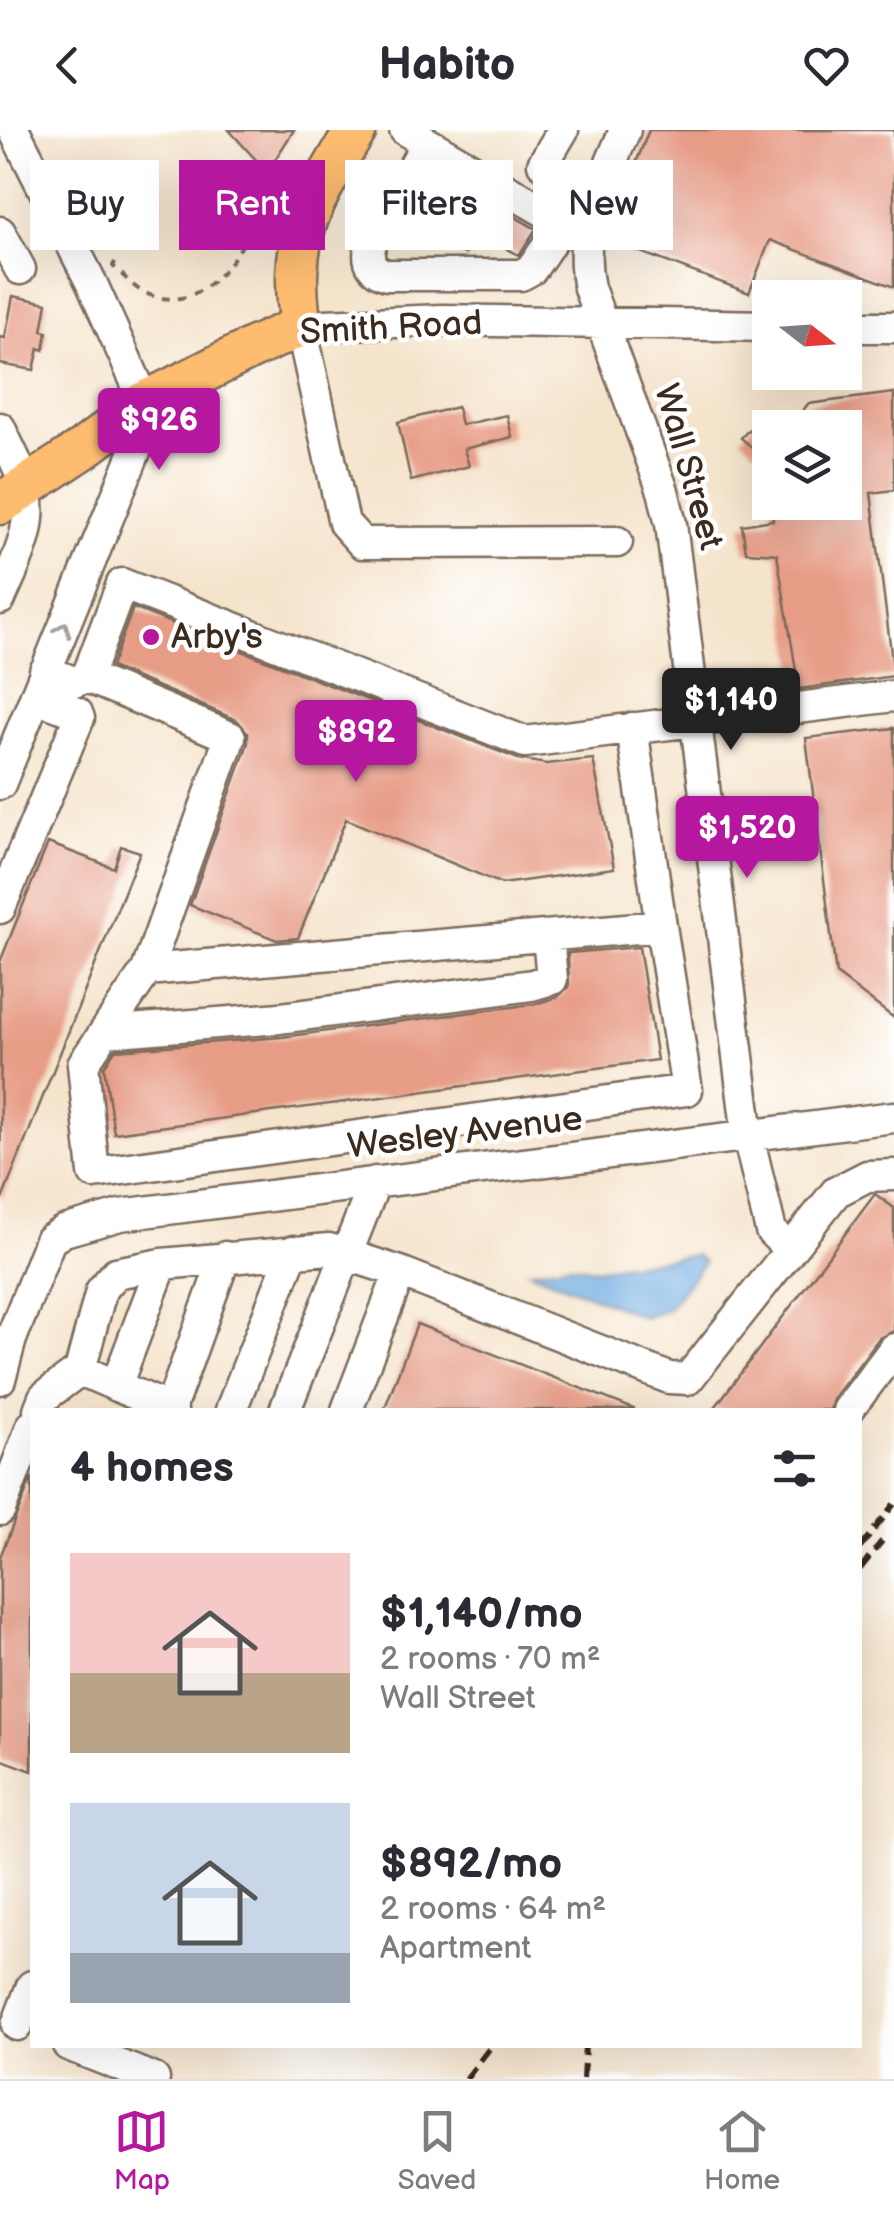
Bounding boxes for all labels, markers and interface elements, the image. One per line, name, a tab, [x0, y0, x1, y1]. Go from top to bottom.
icon: back	[40, 38, 95, 93]
text: Habito	[379, 38, 515, 93]
icon: heart	[799, 38, 854, 93]
chip: Buy	[30, 160, 159, 250]
chip: Rent	[179, 160, 325, 250]
chip: Filters	[345, 160, 513, 250]
chip: New	[533, 160, 673, 250]
north arrow	[752, 280, 862, 390]
map controls	[752, 280, 862, 520]
street label: Smith Road	[299, 302, 483, 354]
street label: Wall Street	[644, 379, 732, 555]
pin: $926	[100, 388, 218, 473]
text: $926	[120, 401, 198, 440]
button: layers	[752, 410, 862, 520]
place label: Arby's	[171, 616, 263, 659]
one-way arrow	[51, 621, 71, 638]
marker: Arby's	[140, 626, 162, 648]
pin: $1,140	[650, 668, 812, 753]
text: $1,140	[684, 681, 778, 720]
pin: $892	[297, 700, 415, 785]
text: $892	[317, 713, 395, 752]
pin: $1,520	[666, 796, 828, 881]
text: $1,520	[698, 809, 796, 848]
street label: Wesley Avenue	[345, 1097, 585, 1169]
icon: filters	[767, 1441, 822, 1496]
text: 4 homes	[70, 1443, 234, 1494]
text: $1,140/mo	[380, 1589, 583, 1640]
icon: home	[150, 1593, 270, 1713]
text: 2 rooms · 70 m²	[380, 1640, 601, 1679]
text: Wall Street	[380, 1679, 536, 1718]
text: $892/mo	[380, 1839, 562, 1890]
icon: home	[150, 1843, 270, 1963]
text: 2 rooms · 64 m²	[380, 1890, 606, 1929]
text: Apartment	[380, 1929, 531, 1968]
tab: Map	[114, 2104, 170, 2197]
tab: Saved	[398, 2104, 476, 2197]
tab: Home	[704, 2104, 780, 2197]

